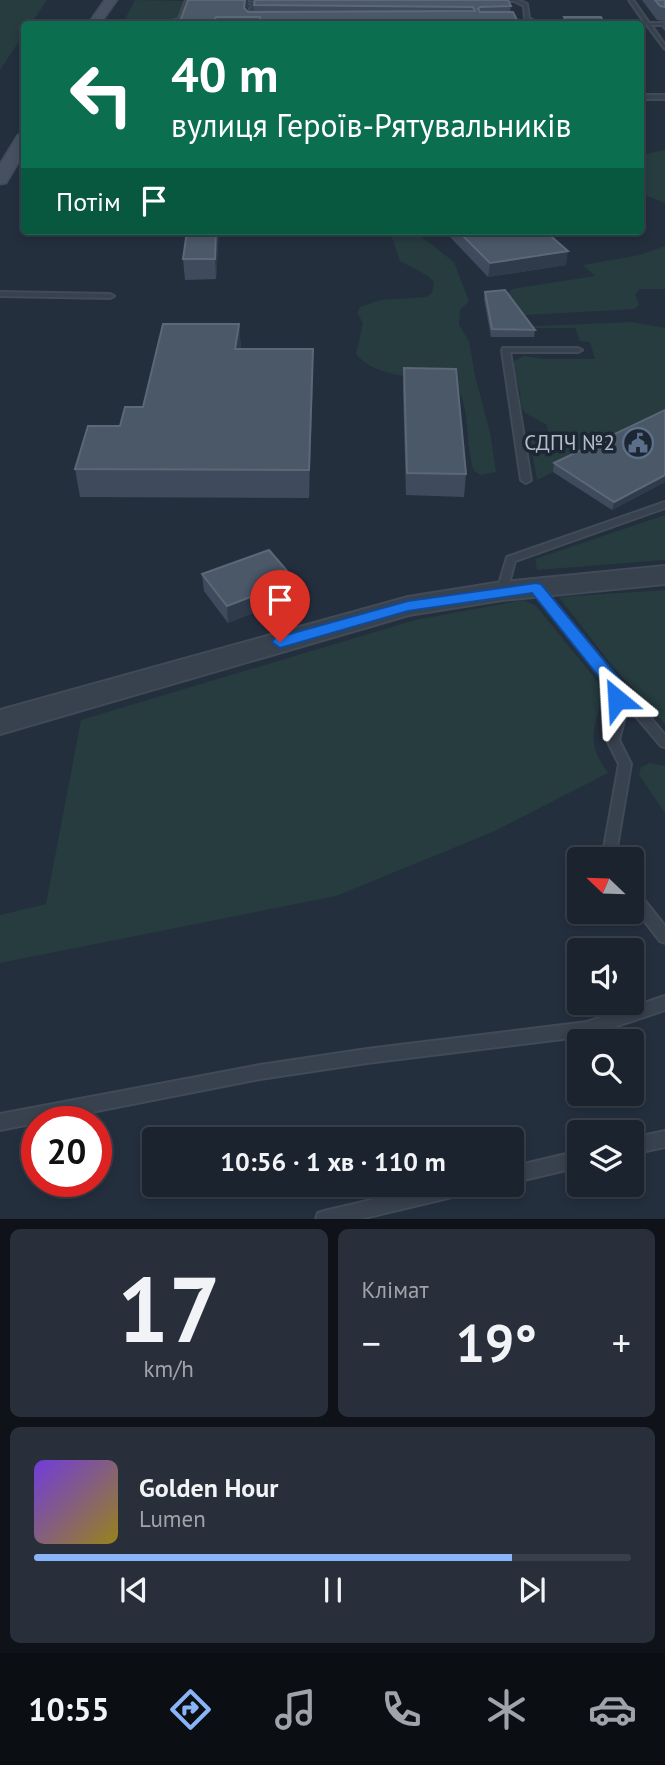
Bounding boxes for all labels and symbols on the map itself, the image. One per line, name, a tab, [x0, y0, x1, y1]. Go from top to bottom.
public building icon: СДПЧ №2	[621, 426, 655, 460]
place label: СДПЧ №2	[524, 429, 615, 456]
pin	[250, 570, 310, 642]
position arrow	[580, 662, 654, 736]
north arrow	[567, 847, 644, 924]
speed limit sign: 20	[21, 1106, 112, 1197]

